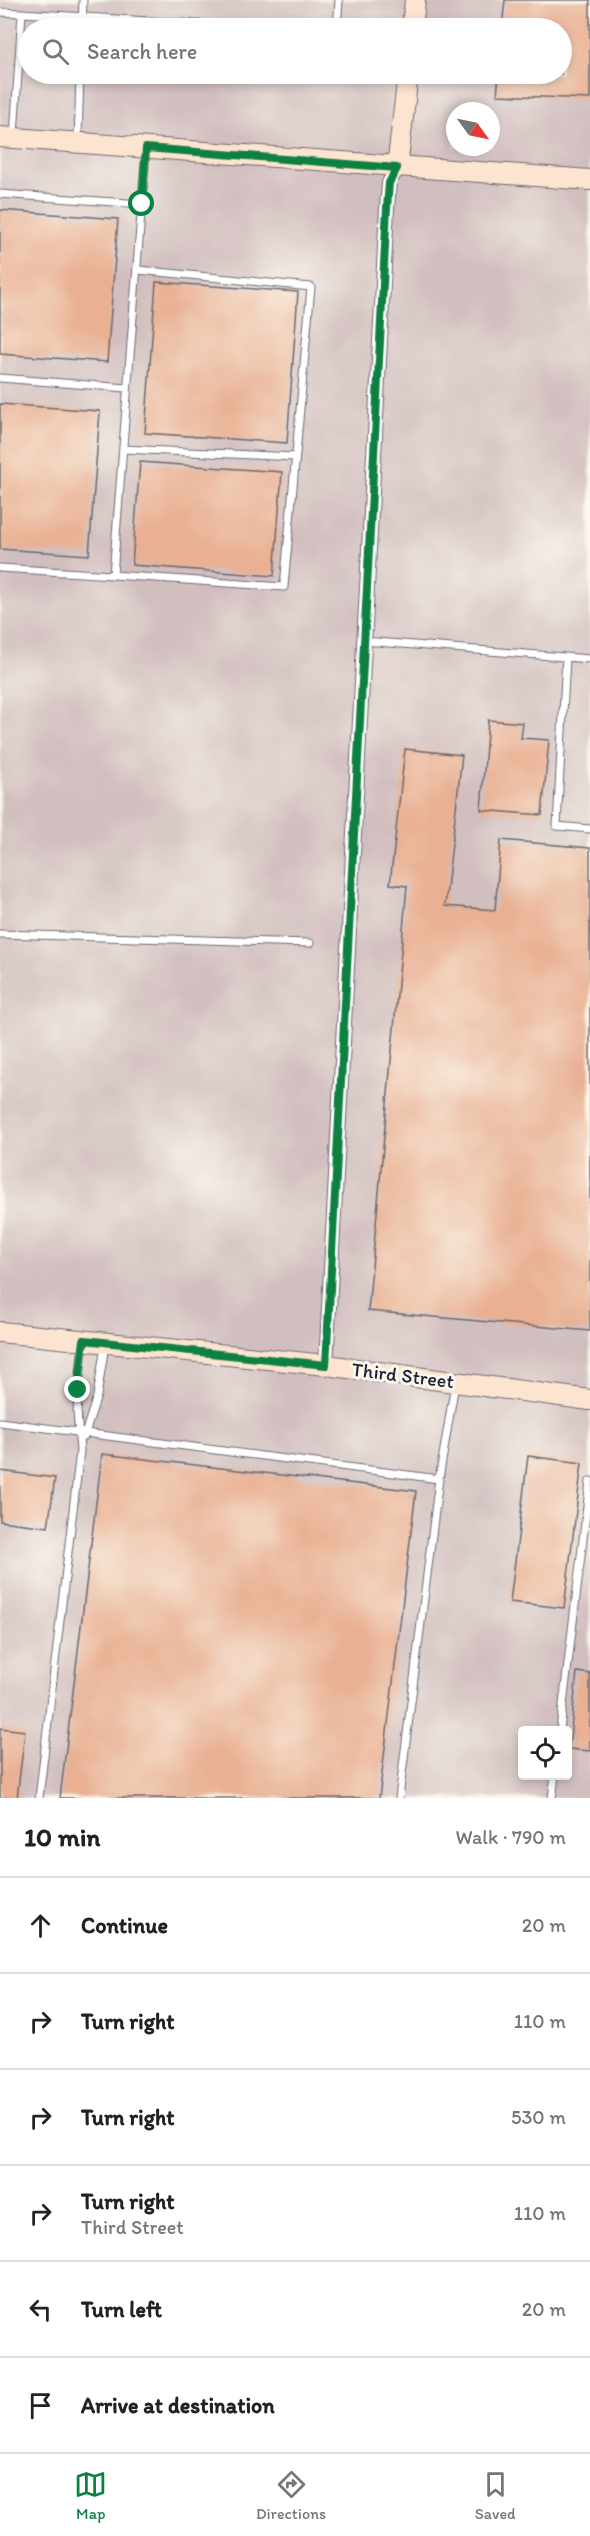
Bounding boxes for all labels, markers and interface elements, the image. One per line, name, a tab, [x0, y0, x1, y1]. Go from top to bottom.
search box	[18, 18, 572, 84]
icon: search	[39, 35, 72, 68]
text: Search here	[87, 38, 197, 65]
north arrow	[446, 102, 500, 156]
route start	[128, 190, 154, 216]
street label: Third Street	[350, 1357, 456, 1393]
route end	[64, 1376, 90, 1402]
map controls	[518, 1726, 572, 1780]
button: locate	[518, 1726, 572, 1780]
text: 10 min	[24, 1821, 100, 1853]
text: Walk · 790 m	[456, 1825, 566, 1849]
icon: ahead	[24, 1909, 57, 1942]
text: Continue	[81, 1912, 168, 1939]
text: 20 m	[522, 1913, 566, 1937]
icon: right	[24, 2005, 57, 2038]
text: Turn right	[81, 2008, 175, 2035]
text: 110 m	[514, 2009, 566, 2033]
icon: right	[24, 2101, 57, 2134]
text: Turn right	[81, 2104, 175, 2131]
text: 530 m	[511, 2105, 566, 2129]
text: Turn right	[81, 2188, 175, 2215]
icon: right	[24, 2197, 57, 2230]
text: 110 m	[514, 2201, 566, 2225]
text: Third Street	[81, 2215, 184, 2239]
icon: left	[24, 2293, 57, 2326]
text: Turn left	[81, 2296, 162, 2323]
text: 20 m	[522, 2297, 566, 2321]
icon: arrive	[24, 2389, 57, 2422]
text: Arrive at destination	[81, 2392, 275, 2419]
tab: Map	[74, 2468, 107, 2523]
tab: Directions	[256, 2468, 326, 2523]
tab: Saved	[475, 2468, 516, 2523]

